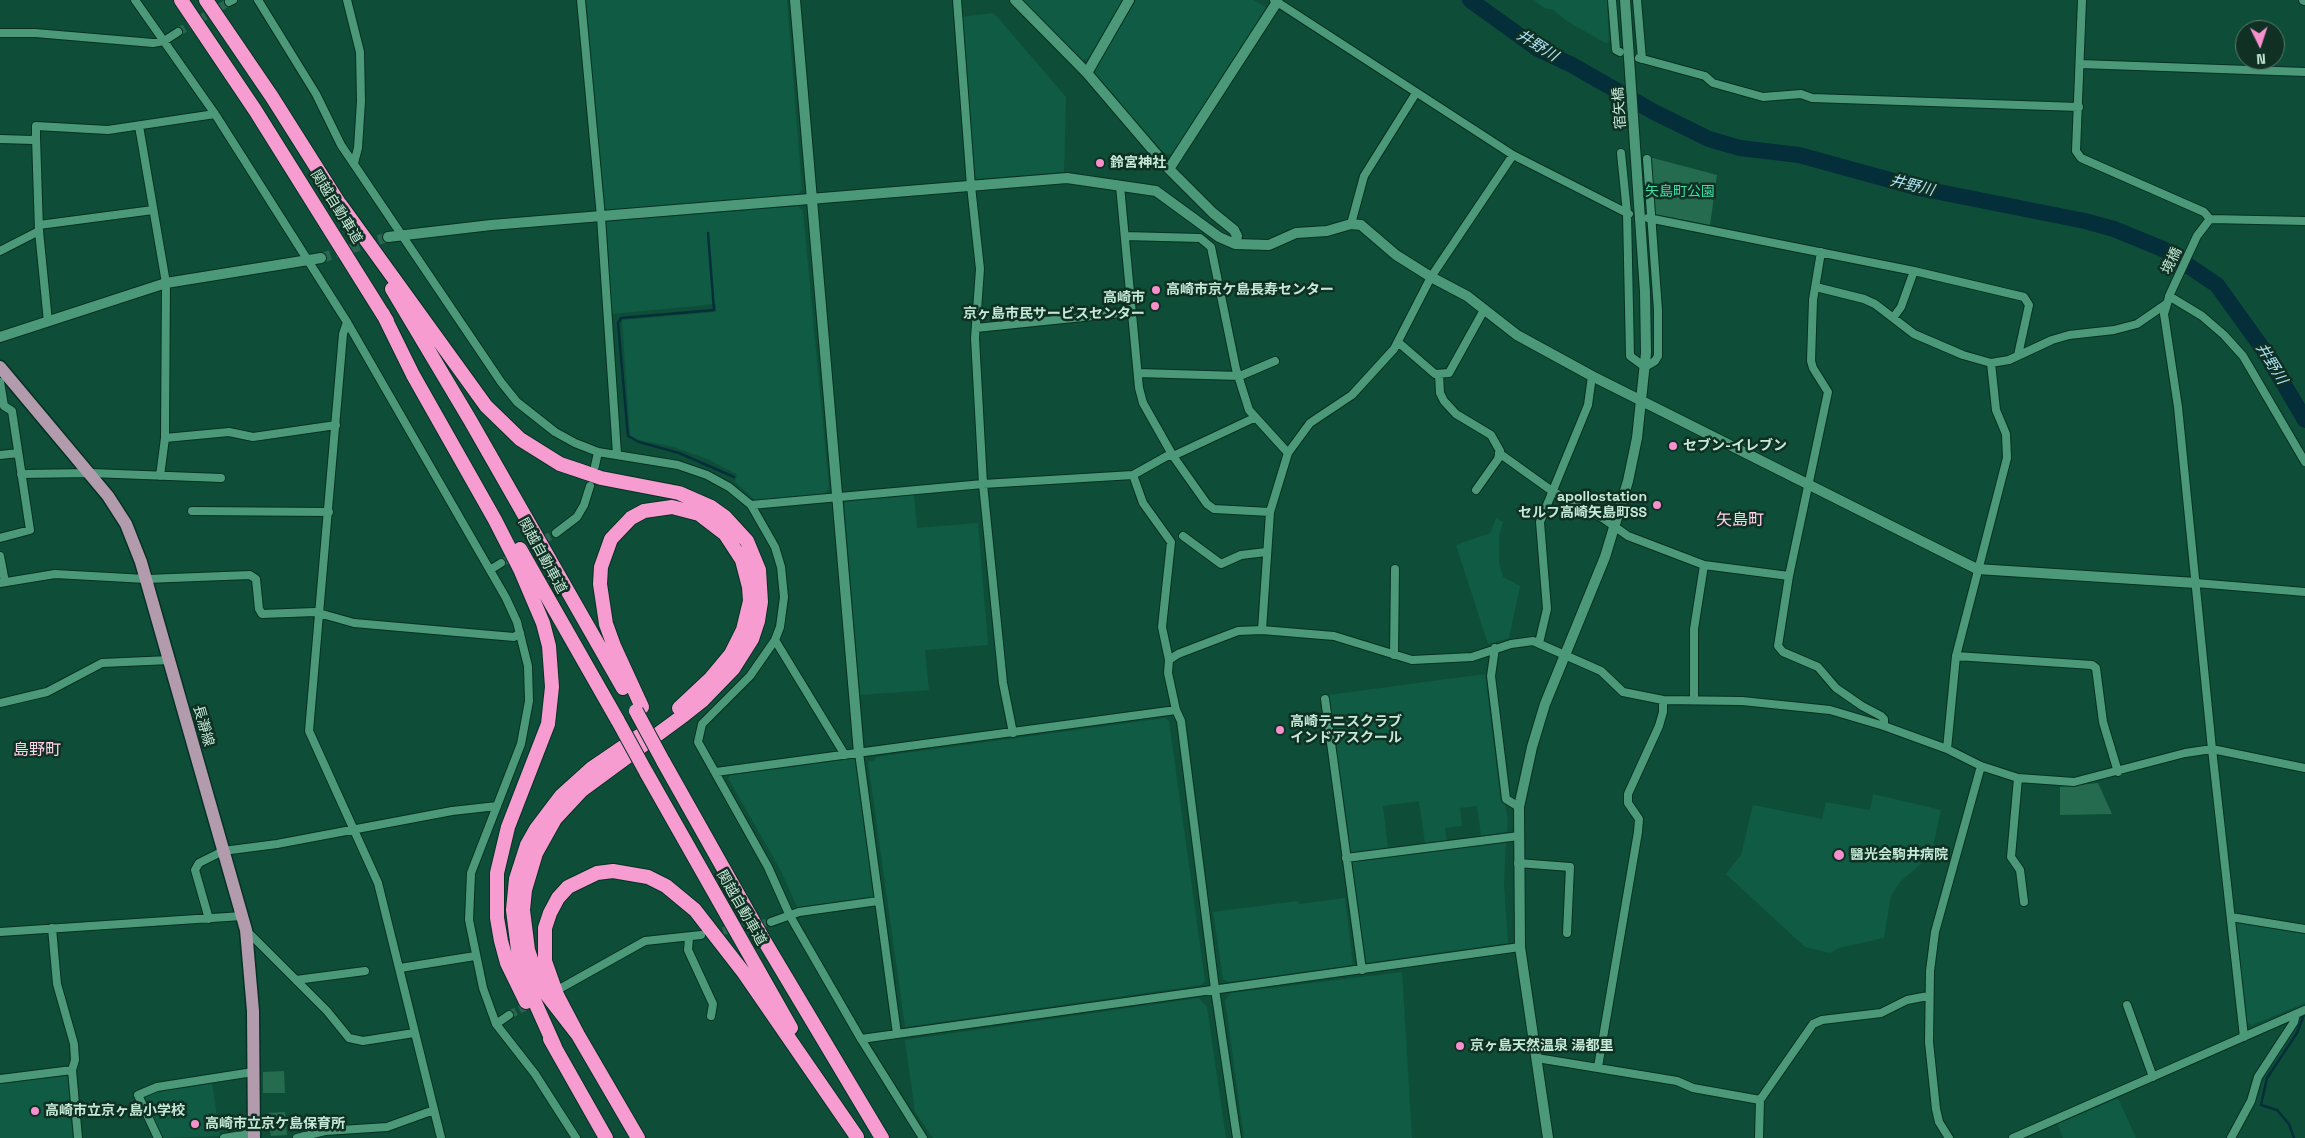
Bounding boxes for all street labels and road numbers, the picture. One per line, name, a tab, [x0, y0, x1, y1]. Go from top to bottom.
street label: 宿矢橋	[1610, 86, 1630, 130]
street label: 関越自動車道	[307, 167, 365, 247]
street label: 境橋	[2158, 245, 2186, 277]
street label: 関越自動車道	[514, 515, 570, 597]
street label: 長瀞線	[189, 703, 217, 749]
street label: 関越自動車道	[713, 867, 769, 949]

